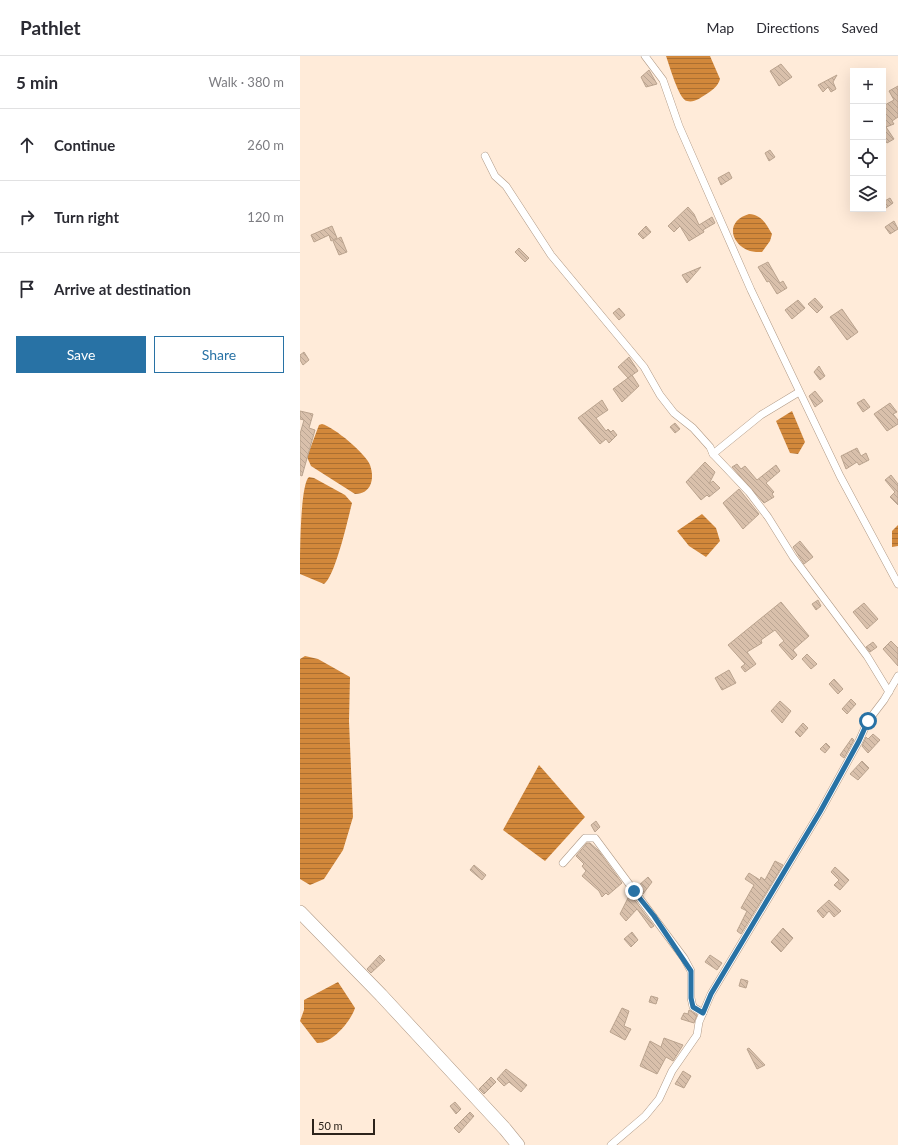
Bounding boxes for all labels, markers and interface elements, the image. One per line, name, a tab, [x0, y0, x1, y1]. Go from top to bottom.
text: Pathlet	[20, 16, 81, 39]
text: Map	[707, 19, 734, 36]
text: Directions	[756, 19, 819, 36]
text: Saved	[841, 19, 878, 36]
map controls	[850, 68, 886, 212]
button: +	[850, 68, 886, 104]
text: 5 min	[16, 72, 58, 93]
text: Walk · 380 m	[208, 74, 284, 90]
button: −	[850, 104, 886, 140]
icon: ahead	[16, 134, 38, 156]
text: Continue	[54, 136, 115, 154]
text: 260 m	[247, 137, 284, 153]
button: locate	[850, 140, 886, 176]
button: layers	[850, 176, 886, 212]
icon: right	[16, 206, 38, 228]
text: Turn right	[54, 208, 119, 226]
text: 120 m	[247, 209, 284, 225]
icon: arrive	[16, 278, 38, 300]
text: Arrive at destination	[54, 280, 191, 298]
button: Save	[16, 336, 146, 373]
button: Share	[154, 336, 284, 373]
route start	[859, 712, 877, 730]
route end	[625, 882, 643, 900]
scale bar	[312, 1117, 375, 1136]
text: 50 m	[318, 1119, 343, 1132]

